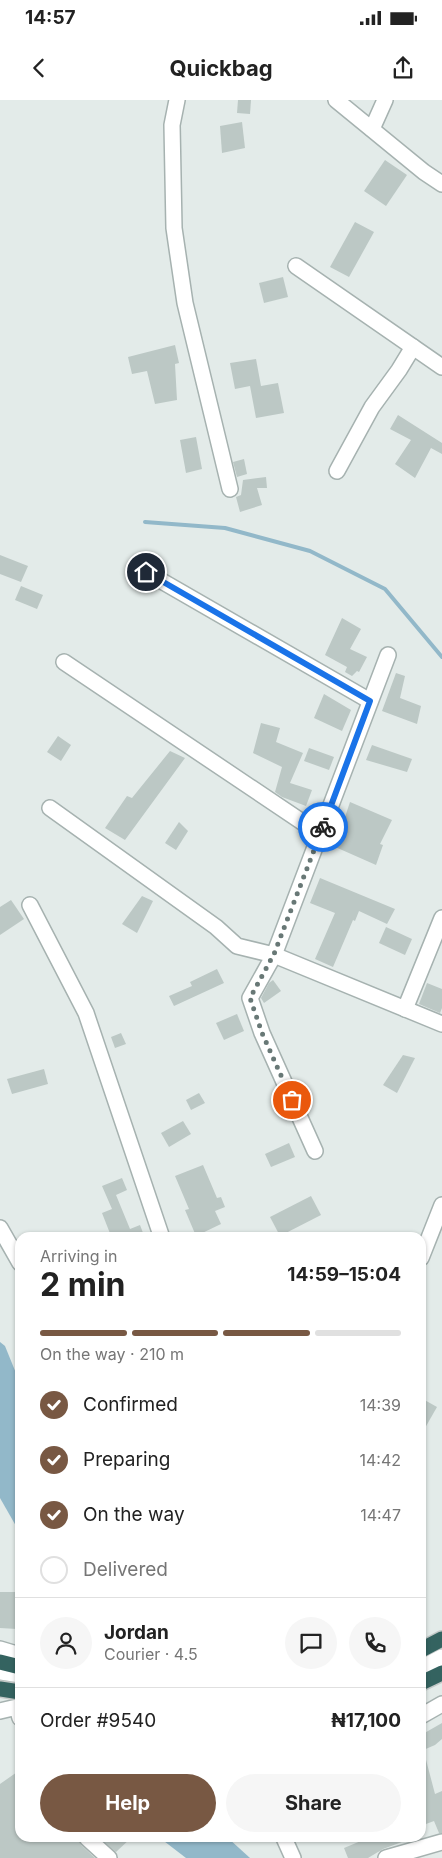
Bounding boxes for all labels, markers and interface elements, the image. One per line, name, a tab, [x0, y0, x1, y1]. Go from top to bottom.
text: 14:57	[25, 6, 76, 29]
icon: back	[25, 54, 53, 82]
icon: share	[389, 54, 417, 82]
text: Quickbag	[169, 55, 273, 81]
pin	[125, 551, 167, 593]
icon: home	[132, 558, 160, 586]
courier	[298, 802, 348, 852]
icon: bike	[309, 813, 337, 841]
pin	[271, 1079, 313, 1121]
icon: bag	[278, 1086, 306, 1114]
text: Arriving in	[40, 1246, 117, 1266]
text: 14:59–15:04	[287, 1263, 401, 1286]
text: 2 min	[40, 1265, 126, 1304]
text: On the way · 210 m	[40, 1344, 184, 1364]
icon: check	[40, 1391, 68, 1419]
text: Confirmed	[83, 1393, 178, 1416]
text: 14:39	[360, 1395, 401, 1415]
icon: check	[40, 1446, 68, 1474]
text: Preparing	[83, 1448, 170, 1471]
text: 14:42	[359, 1450, 401, 1470]
icon: check	[40, 1501, 68, 1529]
text: On the way	[83, 1503, 185, 1526]
text: 14:47	[360, 1505, 401, 1525]
text: Delivered	[83, 1558, 168, 1581]
button: person	[40, 1617, 92, 1669]
button: chat	[285, 1617, 337, 1669]
button: phone	[349, 1617, 401, 1669]
text: Jordan	[104, 1621, 169, 1644]
text: Courier · 4.5	[104, 1644, 198, 1664]
text: Order #9540	[40, 1709, 156, 1732]
text: ₦17,100	[331, 1709, 401, 1732]
button: Help	[40, 1774, 216, 1832]
button: Share	[226, 1774, 401, 1832]

